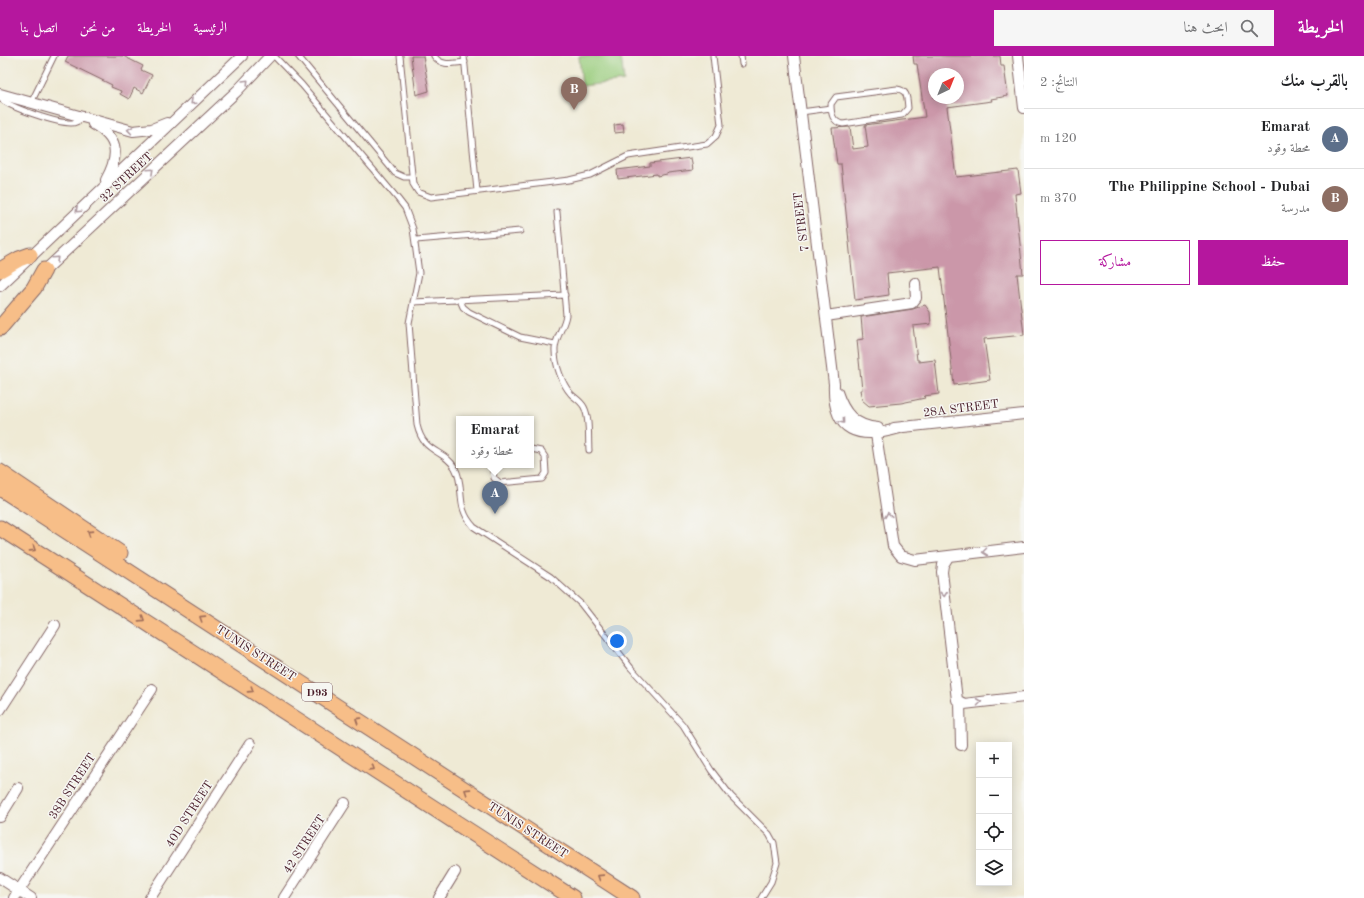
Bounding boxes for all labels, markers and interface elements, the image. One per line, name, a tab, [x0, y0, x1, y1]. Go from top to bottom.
search box	[994, 10, 1274, 46]
icon: search	[1238, 17, 1260, 39]
text: الخريطة	[1298, 19, 1344, 38]
text: اتصل بنا	[20, 21, 58, 35]
text: من نحن	[80, 21, 115, 35]
text: الخريطة	[137, 21, 171, 35]
text: الرئيسية	[193, 21, 227, 35]
text: ابحث هنا	[1184, 21, 1228, 36]
north arrow	[928, 68, 964, 104]
text: بالقرب منك	[1280, 73, 1348, 90]
text: النتائج: 2	[1040, 76, 1078, 89]
pin: B	[561, 77, 587, 110]
one-way arrow	[241, 79, 249, 87]
one-way arrow	[191, 97, 198, 104]
text: Emarat	[1260, 120, 1310, 135]
one-way arrow	[126, 126, 133, 135]
text: 120 m	[1040, 132, 1077, 145]
text: A	[1330, 132, 1340, 145]
text: محطة وقود	[1267, 142, 1310, 155]
street label: 32 STREET	[98, 150, 155, 205]
one-way arrow	[146, 168, 154, 176]
text: The Philippine School - Dubai	[1108, 180, 1310, 195]
street label: 7 STREET	[792, 191, 812, 252]
text: 370 m	[1040, 192, 1077, 205]
text: B	[1330, 192, 1340, 205]
text: مدرسة	[1281, 202, 1310, 215]
one-way arrow	[75, 205, 83, 213]
button: مشاركة	[1040, 240, 1190, 285]
button: حفظ	[1198, 240, 1348, 285]
one-way arrow	[51, 256, 59, 264]
street label: 28A STREET	[923, 398, 1000, 420]
popup	[456, 416, 534, 468]
one-way arrow	[838, 416, 845, 424]
text: Emarat	[470, 423, 520, 438]
text: محطة وقود	[470, 445, 513, 458]
pin: A	[482, 481, 508, 514]
one-way arrow	[884, 512, 893, 518]
one-way arrow	[87, 530, 94, 538]
one-way arrow	[29, 544, 36, 552]
one-way arrow	[982, 547, 988, 556]
one-way arrow	[939, 591, 948, 597]
one-way arrow	[138, 614, 145, 622]
one-way arrow	[200, 616, 207, 623]
street label: TUNIS STREET	[213, 624, 297, 684]
your location	[607, 631, 627, 651]
road number: D93	[302, 683, 332, 701]
one-way arrow	[247, 685, 254, 692]
one-way arrow	[976, 698, 982, 707]
one-way arrow	[356, 717, 363, 724]
map controls	[976, 742, 1012, 886]
button: +	[976, 742, 1012, 778]
street label: 38B STREET	[47, 752, 98, 821]
one-way arrow	[368, 763, 375, 771]
button: −	[976, 778, 1012, 814]
street label: 40D STREET	[164, 779, 216, 850]
one-way arrow	[464, 788, 471, 795]
street label: TUNIS STREET	[485, 801, 569, 861]
street label: 42 STREET	[282, 813, 328, 876]
button: locate	[976, 814, 1012, 850]
button: layers	[976, 850, 1012, 886]
one-way arrow	[597, 874, 604, 882]

